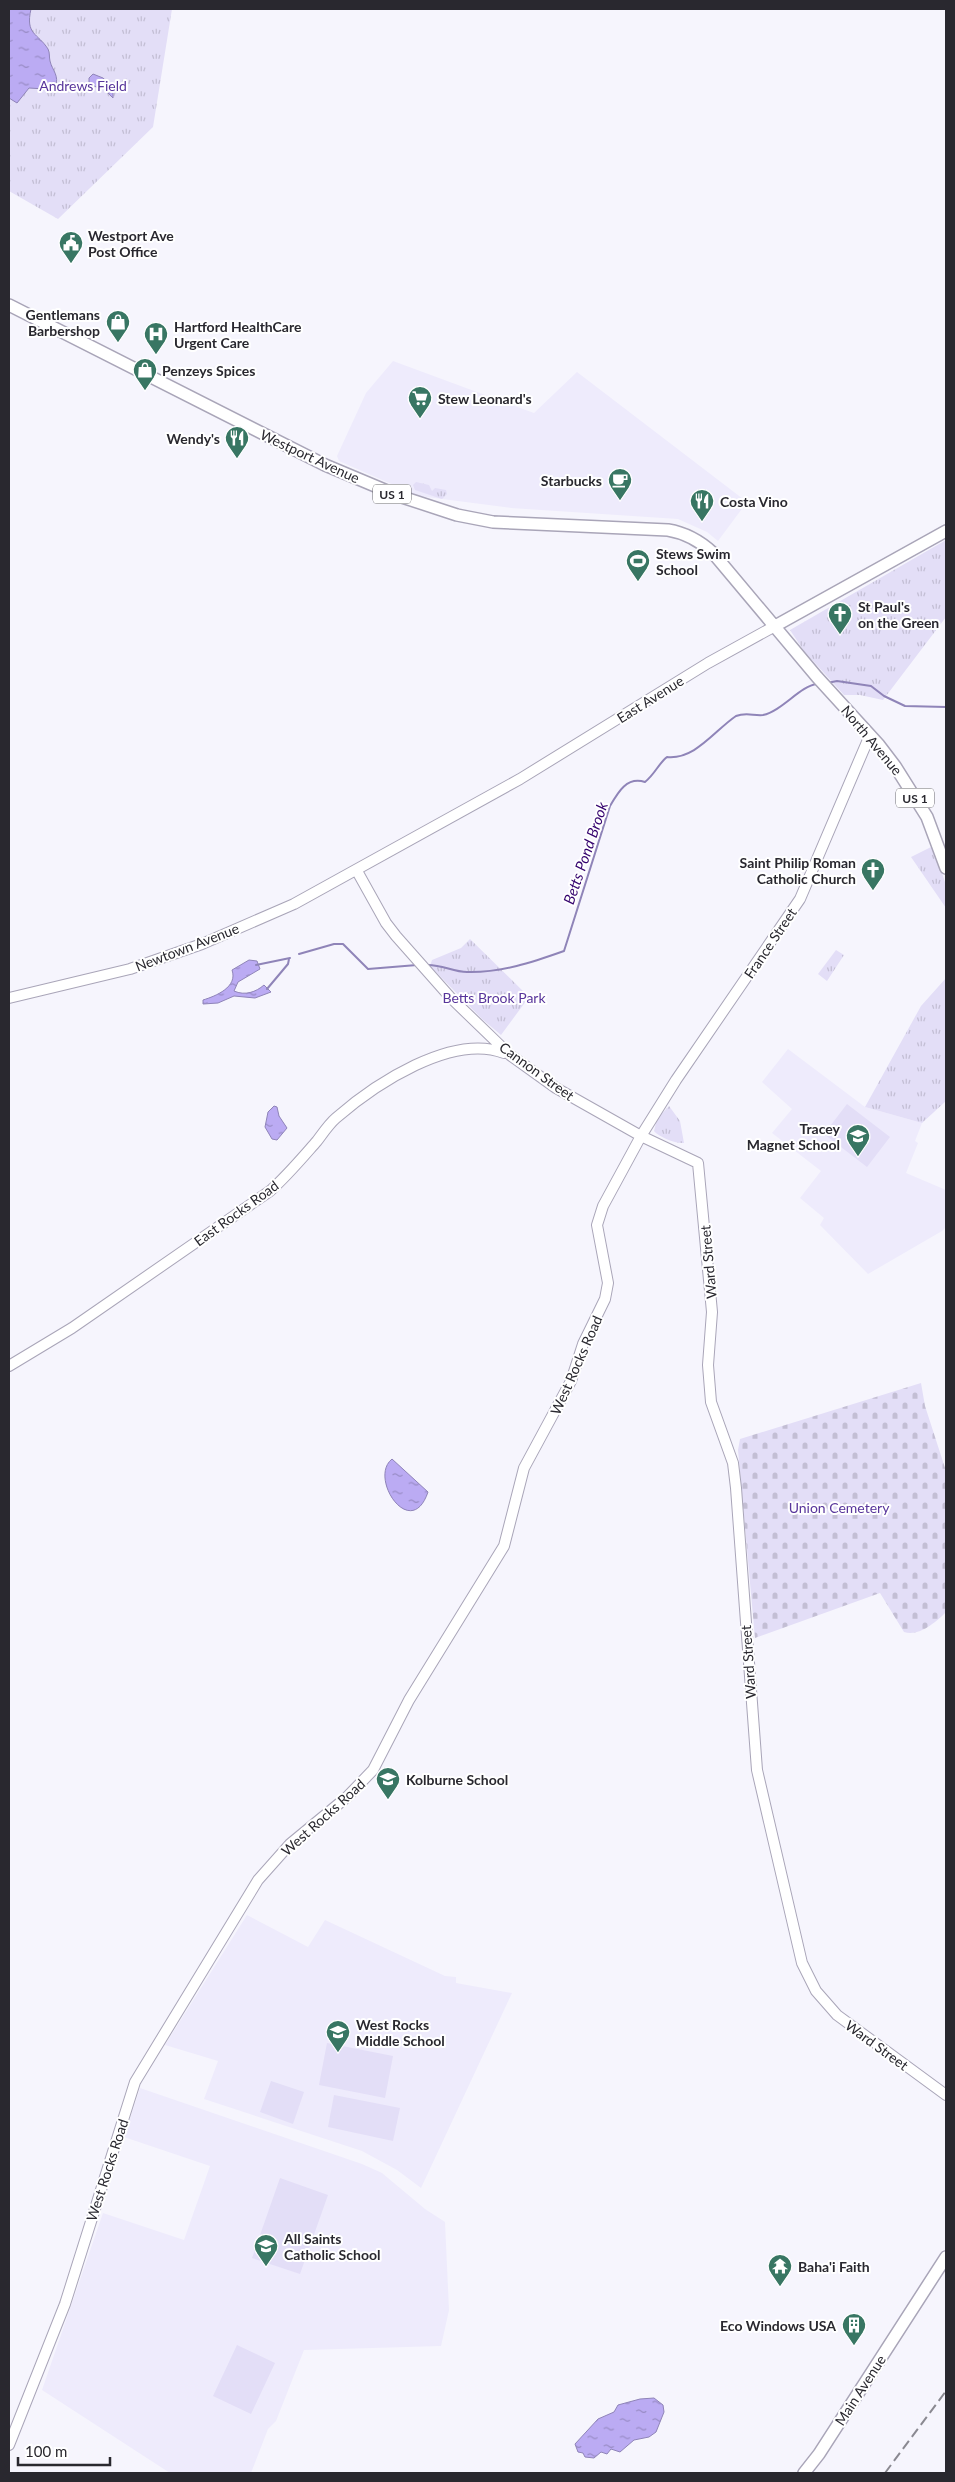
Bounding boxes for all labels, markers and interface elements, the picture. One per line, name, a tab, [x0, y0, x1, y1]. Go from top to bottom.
park label: Andrews Field	[39, 77, 127, 94]
place label: Westport Ave Post Office	[88, 227, 174, 260]
public building icon: Westport Ave Post Office	[58, 230, 84, 264]
place label: Gentlemans Barbershop	[26, 306, 100, 339]
shop icon: Gentlemans Barbershop	[105, 309, 131, 343]
place label: Hartford HealthCare Urgent Care	[174, 318, 302, 351]
hospital icon: Hartford HealthCare Urgent Care	[143, 321, 169, 355]
shop icon: Penzeys Spices	[132, 357, 158, 391]
place label: Penzeys Spices	[162, 362, 255, 379]
supermarket icon: Stew Leonard's	[407, 385, 433, 419]
place label: Stew Leonard's	[438, 390, 532, 407]
restaurant icon: Wendy's	[224, 425, 250, 459]
street label: Westport Avenue	[258, 426, 362, 486]
place label: Wendy's	[166, 430, 220, 447]
cafe icon: Starbucks	[607, 467, 633, 501]
place label: Starbucks	[541, 472, 602, 489]
road number: US 1	[373, 484, 411, 504]
restaurant icon: Costa Vino	[689, 488, 715, 522]
place label: Costa Vino	[720, 493, 788, 510]
place label: Stews Swim School	[656, 545, 731, 578]
sports icon: Stews Swim School	[625, 548, 651, 582]
place label: St Paul's on the Green	[858, 598, 939, 631]
church icon: St Paul's on the Green	[827, 601, 853, 635]
street label: East Avenue	[613, 672, 687, 726]
street label: North Avenue	[838, 702, 906, 778]
road number: US 1	[896, 788, 934, 808]
water label: Betts Pond Brook	[559, 799, 611, 907]
place label: Saint Philip Roman Catholic Church	[740, 854, 856, 887]
church icon: Saint Philip Roman Catholic Church	[860, 857, 886, 891]
street label: France Street	[740, 904, 800, 982]
street label: Newtown Avenue	[133, 919, 241, 975]
park label: Betts Brook Park	[442, 989, 546, 1006]
street label: Cannon Street	[496, 1038, 578, 1104]
place label: Tracey Magnet School	[747, 1120, 841, 1153]
school or university icon: Tracey Magnet School	[845, 1123, 871, 1157]
street label: East Rocks Road	[190, 1177, 282, 1249]
street label: Ward Street	[696, 1225, 720, 1299]
street label: West Rocks Road	[547, 1313, 605, 1417]
park label: Union Cemetery	[789, 1499, 890, 1516]
street label: Ward Street	[737, 1625, 759, 1699]
school or university icon: Kolburne School	[375, 1766, 401, 1800]
place label: Kolburne School	[406, 1771, 508, 1788]
street label: West Rocks Road	[278, 1775, 368, 1859]
place label: West Rocks Middle School	[356, 2016, 445, 2049]
street label: Ward Street	[842, 2016, 912, 2074]
school or university icon: West Rocks Middle School	[325, 2019, 351, 2053]
street label: West Rocks Road	[82, 2117, 132, 2223]
place label: All Saints Catholic School	[283, 2230, 380, 2263]
school or university icon: All Saints Catholic School	[253, 2233, 279, 2267]
temple icon: Baha'i Faith	[767, 2253, 793, 2287]
place label: Baha'i Faith	[798, 2258, 870, 2275]
building icon: Eco Windows USA	[841, 2312, 867, 2346]
place label: Eco Windows USA	[720, 2317, 836, 2334]
street label: Main Avenue	[831, 2352, 889, 2428]
scale bar	[18, 2434, 110, 2466]
text: 100 m	[25, 2442, 67, 2460]

